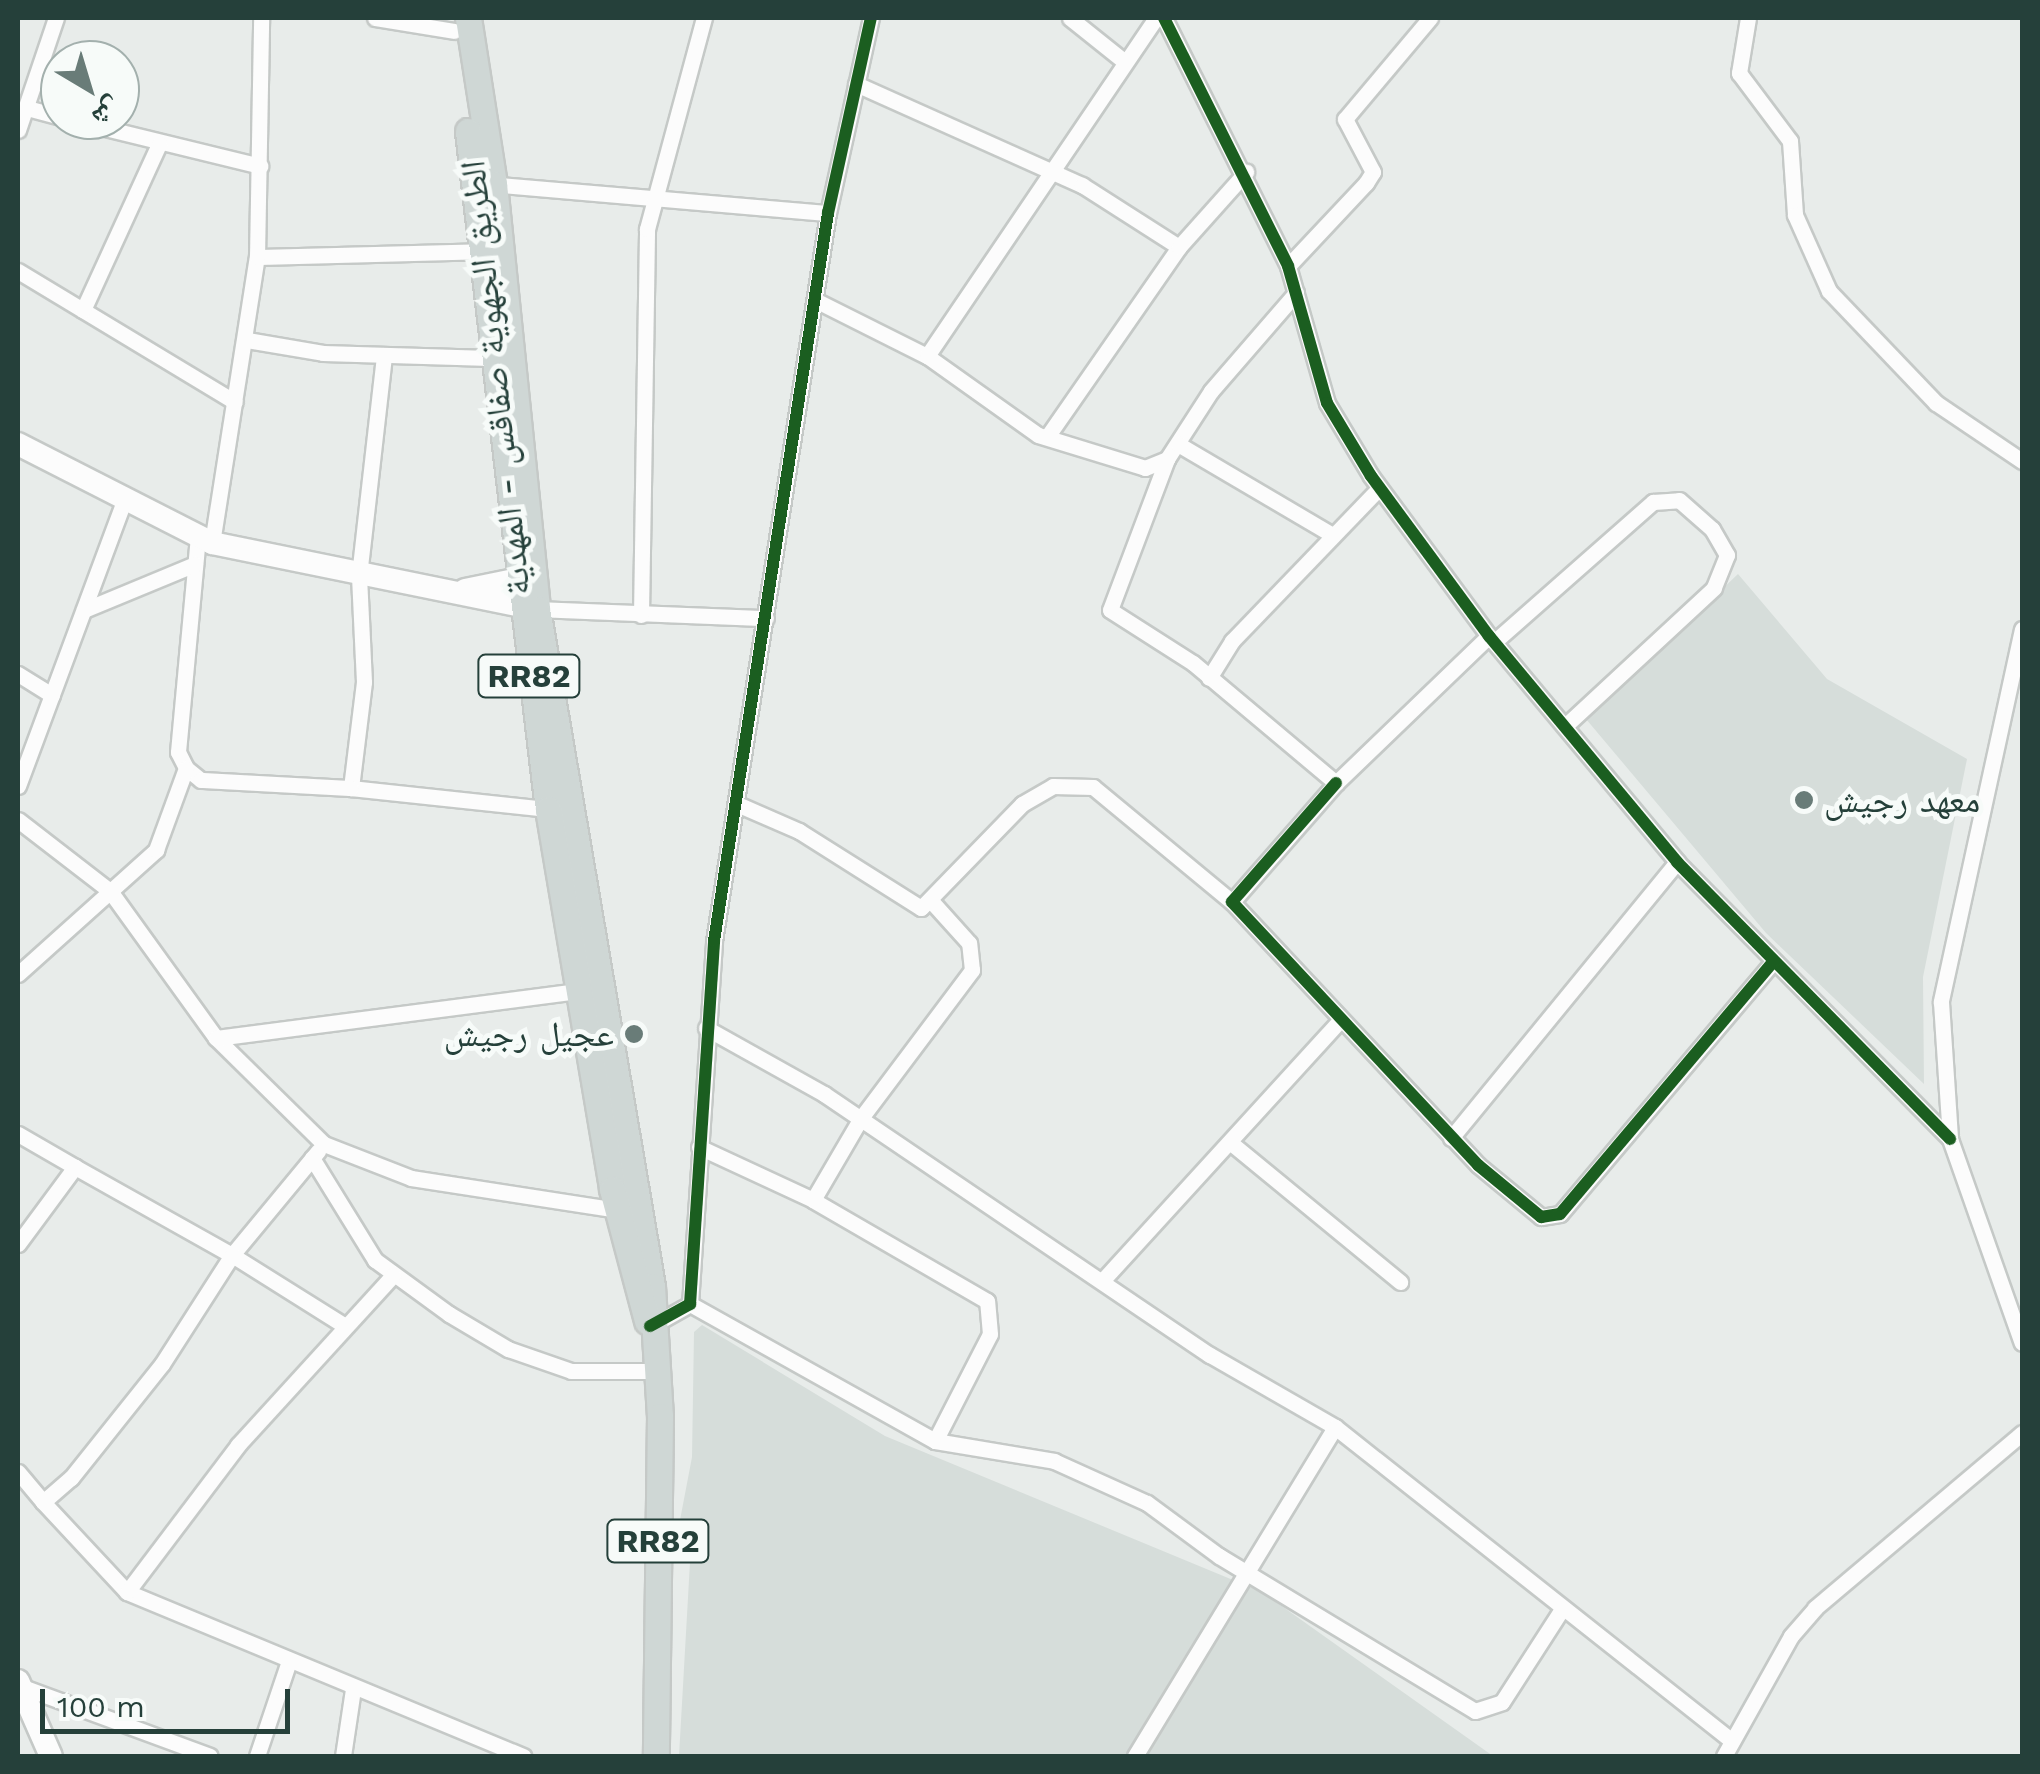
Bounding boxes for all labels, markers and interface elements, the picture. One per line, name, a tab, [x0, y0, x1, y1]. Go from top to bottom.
north arrow	[40, 40, 140, 140]
text: ش	[86, 90, 129, 135]
street label: الطريق الجهوية صفاقس - المهدية	[451, 159, 539, 597]
road number: RR82	[476, 649, 582, 703]
place label: معهد رجيش	[1824, 779, 1980, 821]
marker: معهد رجيش	[1793, 789, 1815, 811]
place label: عجيل رجيش	[444, 1013, 614, 1055]
marker: عجيل رجيش	[623, 1023, 645, 1045]
road number: RR82	[606, 1514, 710, 1568]
scale bar	[45, 1669, 295, 1731]
text: 100 m	[57, 1689, 145, 1724]

